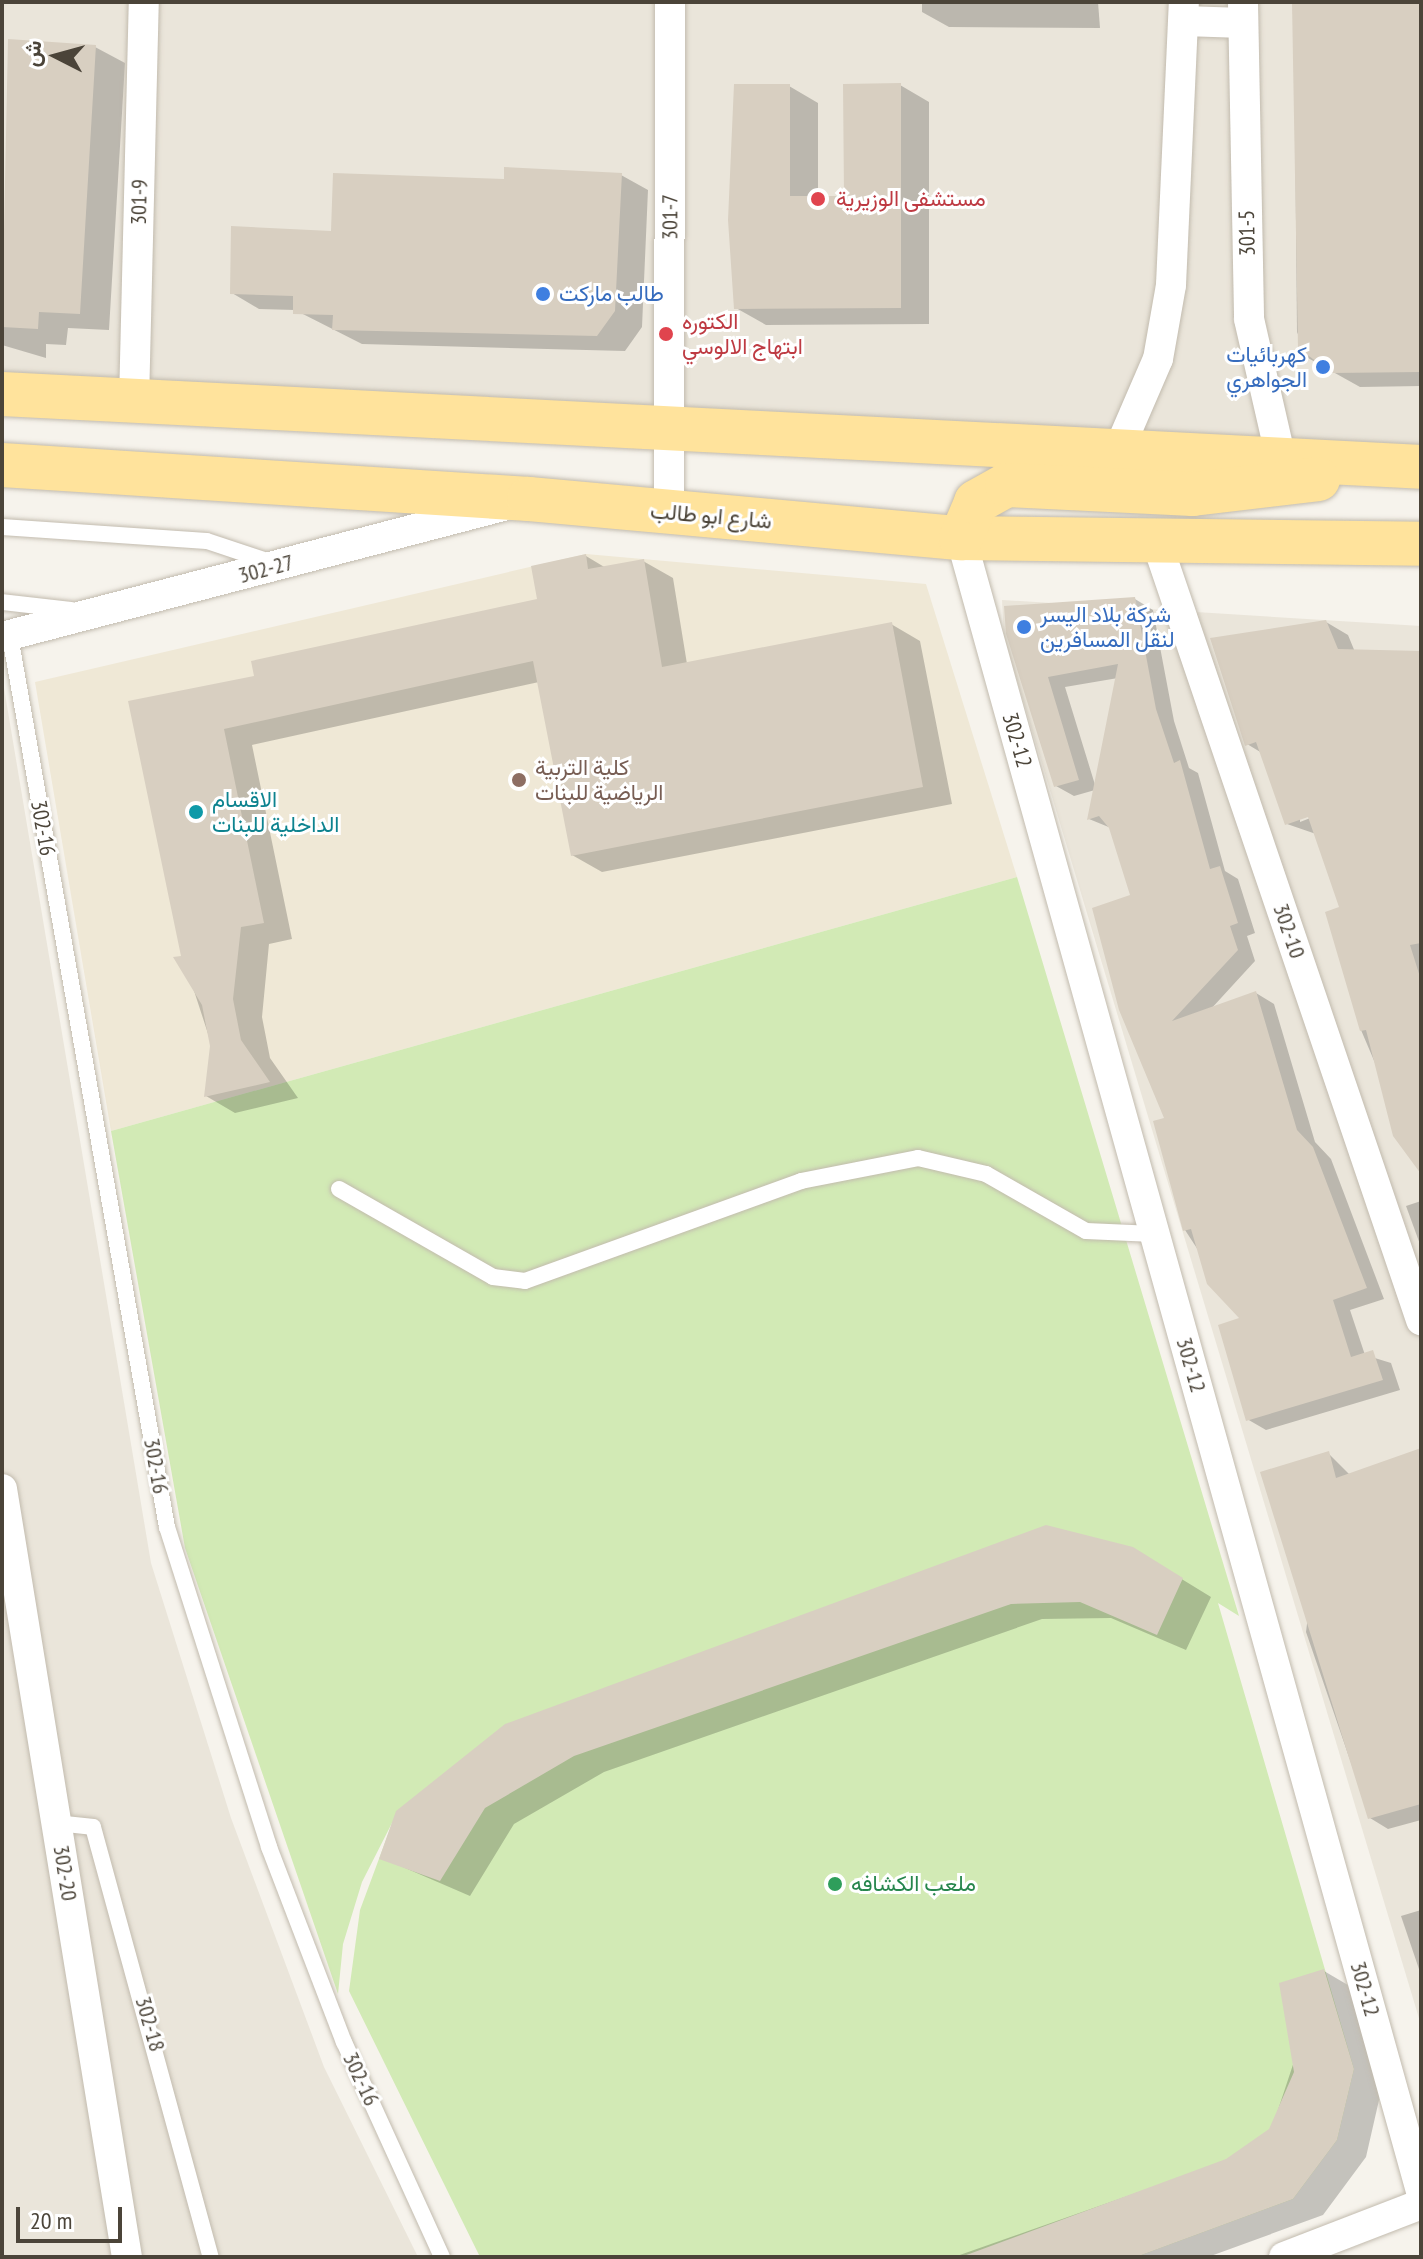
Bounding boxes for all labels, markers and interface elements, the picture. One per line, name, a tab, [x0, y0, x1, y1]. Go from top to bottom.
north arrow	[16, 16, 96, 96]
text: ش	[17, 39, 47, 68]
street label: 301-9	[125, 179, 153, 225]
place label: مستشفى الوزيرية	[836, 186, 986, 212]
marker: مستشفى الوزيرية	[807, 188, 829, 210]
street label: 301-7	[657, 194, 683, 240]
street label: 301-5	[1233, 210, 1261, 256]
place label: طالب ماركت	[559, 281, 664, 307]
marker: طالب ماركت	[534, 285, 552, 303]
place label: الكتوره ابتهاج الالوسي	[682, 308, 803, 360]
marker: الكتوره ابتهاج الالوسي	[657, 325, 675, 343]
place label: كهربائيات الجواهري	[1226, 341, 1307, 392]
marker: كهربائيات الجواهري	[1314, 358, 1332, 376]
street label: شارع ابو طالب	[649, 498, 773, 534]
street label: 302-27	[236, 549, 296, 589]
place label: شركة بلاد اليسر لنقل المسافرين	[1040, 601, 1175, 652]
marker: شركة بلاد اليسر لنقل المسافرين	[1015, 618, 1033, 636]
street label: 302-12	[997, 709, 1037, 771]
place label: كلية التربية الرياضية للبنات	[535, 754, 663, 806]
marker: كلية التربية الرياضية للبنات	[510, 771, 528, 789]
place label: الاقسام الداخلية للبنات	[212, 786, 339, 838]
street label: 302-16	[25, 798, 61, 858]
marker: الاقسام الداخلية للبنات	[187, 803, 205, 821]
street label: 302-10	[1267, 900, 1311, 962]
street label: 302-12	[1171, 1334, 1211, 1396]
street label: 302-16	[138, 1436, 174, 1496]
street label: 302-20	[48, 1843, 82, 1903]
place label: ملعب الكشافه	[851, 1871, 976, 1897]
marker: ملعب الكشافه	[826, 1875, 844, 1893]
street label: 302-12	[1345, 1958, 1385, 2020]
street label: 302-18	[130, 1993, 170, 2055]
street label: 302-16	[337, 2048, 385, 2110]
scale bar	[20, 2191, 126, 2241]
text: 20 m	[30, 2205, 72, 2236]

